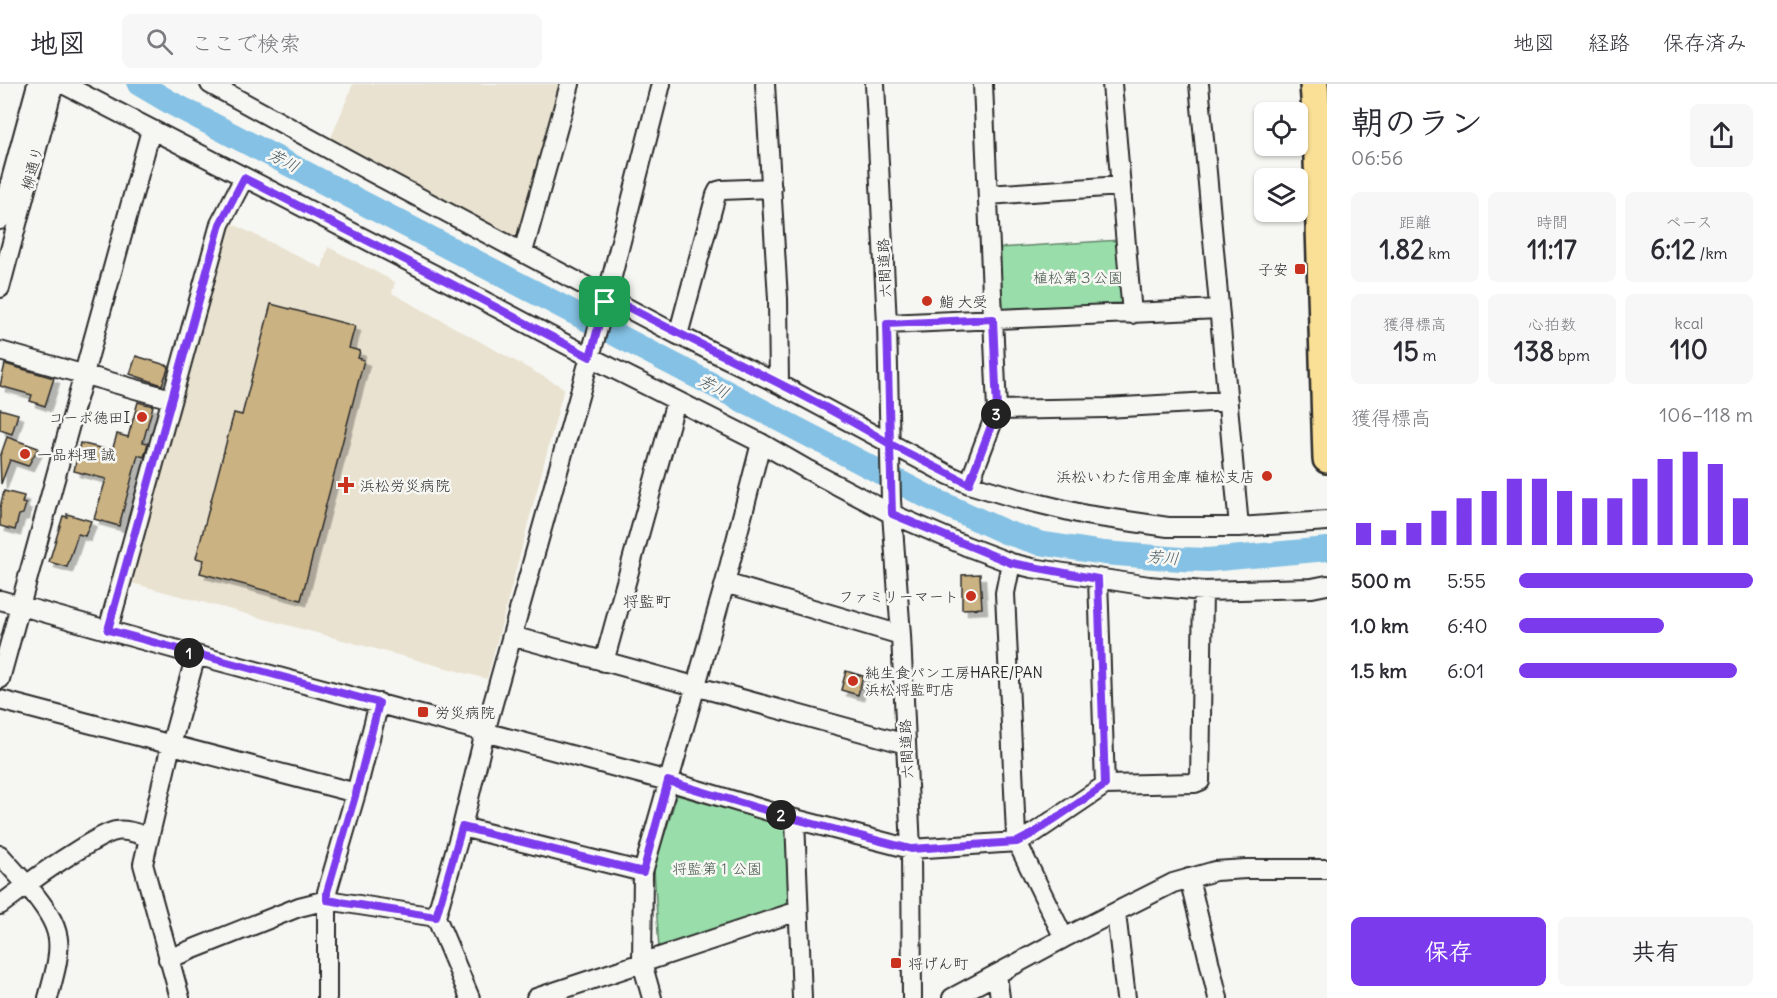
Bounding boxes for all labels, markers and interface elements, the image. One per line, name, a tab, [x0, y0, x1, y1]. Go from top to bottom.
search box	[122, 14, 542, 68]
text: 地図	[30, 25, 86, 61]
icon: search	[143, 25, 176, 58]
text: ここで検索	[191, 29, 301, 57]
text: 地図	[1513, 29, 1555, 56]
text: 経路	[1588, 29, 1630, 56]
text: 保存済み	[1663, 29, 1747, 56]
text: 朝のラン	[1351, 101, 1483, 143]
map controls	[1254, 102, 1308, 222]
button: locate	[1254, 102, 1308, 156]
button: share	[1690, 104, 1753, 167]
street label: 柳通り	[17, 144, 47, 192]
water label: 芳川	[265, 144, 303, 176]
text: 06:56	[1351, 145, 1403, 170]
button: layers	[1254, 168, 1308, 222]
text: 距離	[1399, 212, 1431, 232]
text: 時間	[1536, 212, 1568, 232]
text: ペース	[1665, 212, 1713, 232]
text: 1.82	[1380, 233, 1424, 266]
text: 11:17	[1527, 233, 1577, 266]
text: 6:12	[1650, 233, 1696, 266]
street label: 六間道路	[873, 238, 895, 298]
text: km	[1424, 243, 1450, 263]
text: /km	[1696, 243, 1728, 263]
place label: 子安	[1258, 260, 1288, 279]
marker: 子安	[1293, 262, 1307, 276]
park label: 植松第３公園	[1033, 268, 1123, 287]
pin	[579, 276, 630, 327]
icon: arrive	[588, 285, 621, 318]
place label: 鮨 大受	[939, 292, 988, 311]
marker: 鮨 大受	[920, 294, 934, 308]
text: kcal	[1675, 313, 1703, 333]
text: 獲得標高	[1383, 314, 1447, 334]
text: 心拍数	[1528, 314, 1576, 334]
text: 110	[1670, 333, 1708, 366]
text: 15	[1393, 335, 1419, 368]
text: 138	[1514, 335, 1554, 368]
text: m	[1419, 345, 1437, 365]
text: bpm	[1554, 345, 1590, 365]
water label: 芳川	[695, 370, 733, 402]
pin: 3	[981, 399, 1011, 429]
text: 106–118 m	[1659, 402, 1753, 427]
text: 3	[991, 404, 1001, 424]
text: 獲得標高	[1351, 405, 1431, 430]
place label: コーポ徳田I	[48, 408, 130, 427]
marker: コーポ徳田I	[135, 410, 149, 424]
place label: 一品料理 誠	[37, 445, 116, 464]
marker: 一品料理 誠	[18, 447, 32, 461]
place label: 浜松いわた信用金庫 植松支店	[1056, 467, 1255, 486]
marker: 浜松いわた信用金庫 植松支店	[1260, 469, 1274, 483]
marker: 浜松労災病院	[337, 476, 355, 494]
place label: 浜松労災病院	[360, 476, 450, 495]
water label: 芳川	[1146, 546, 1180, 568]
text: 500 m	[1351, 568, 1411, 593]
text: 5:55	[1447, 568, 1486, 593]
place label: ファミリーマート	[839, 587, 959, 606]
marker: ファミリーマート	[964, 589, 978, 603]
district label: 将監町	[623, 591, 671, 611]
text: 1.0 km	[1351, 613, 1409, 638]
text: 6:40	[1447, 613, 1488, 638]
pin: 1	[174, 638, 204, 668]
text: 1	[186, 643, 192, 663]
text: 1.5 km	[1351, 658, 1407, 683]
text: 6:01	[1447, 658, 1484, 683]
place label: 純生食パン工房HARE/PAN 浜松将監町店	[865, 663, 1043, 699]
marker: 純生食パン工房HARE/PAN 浜松将監町店	[846, 674, 860, 688]
place label: 労災病院	[435, 703, 495, 722]
marker: 労災病院	[416, 705, 430, 719]
street label: 六間道路	[895, 719, 917, 779]
pin: 2	[766, 800, 796, 830]
text: 2	[777, 805, 785, 825]
park label: 将監第１公園	[672, 859, 762, 878]
button: 保存	[1351, 917, 1546, 986]
button: 共有	[1558, 917, 1753, 986]
place label: 将げん町	[908, 954, 969, 973]
marker: 将げん町	[889, 956, 903, 970]

